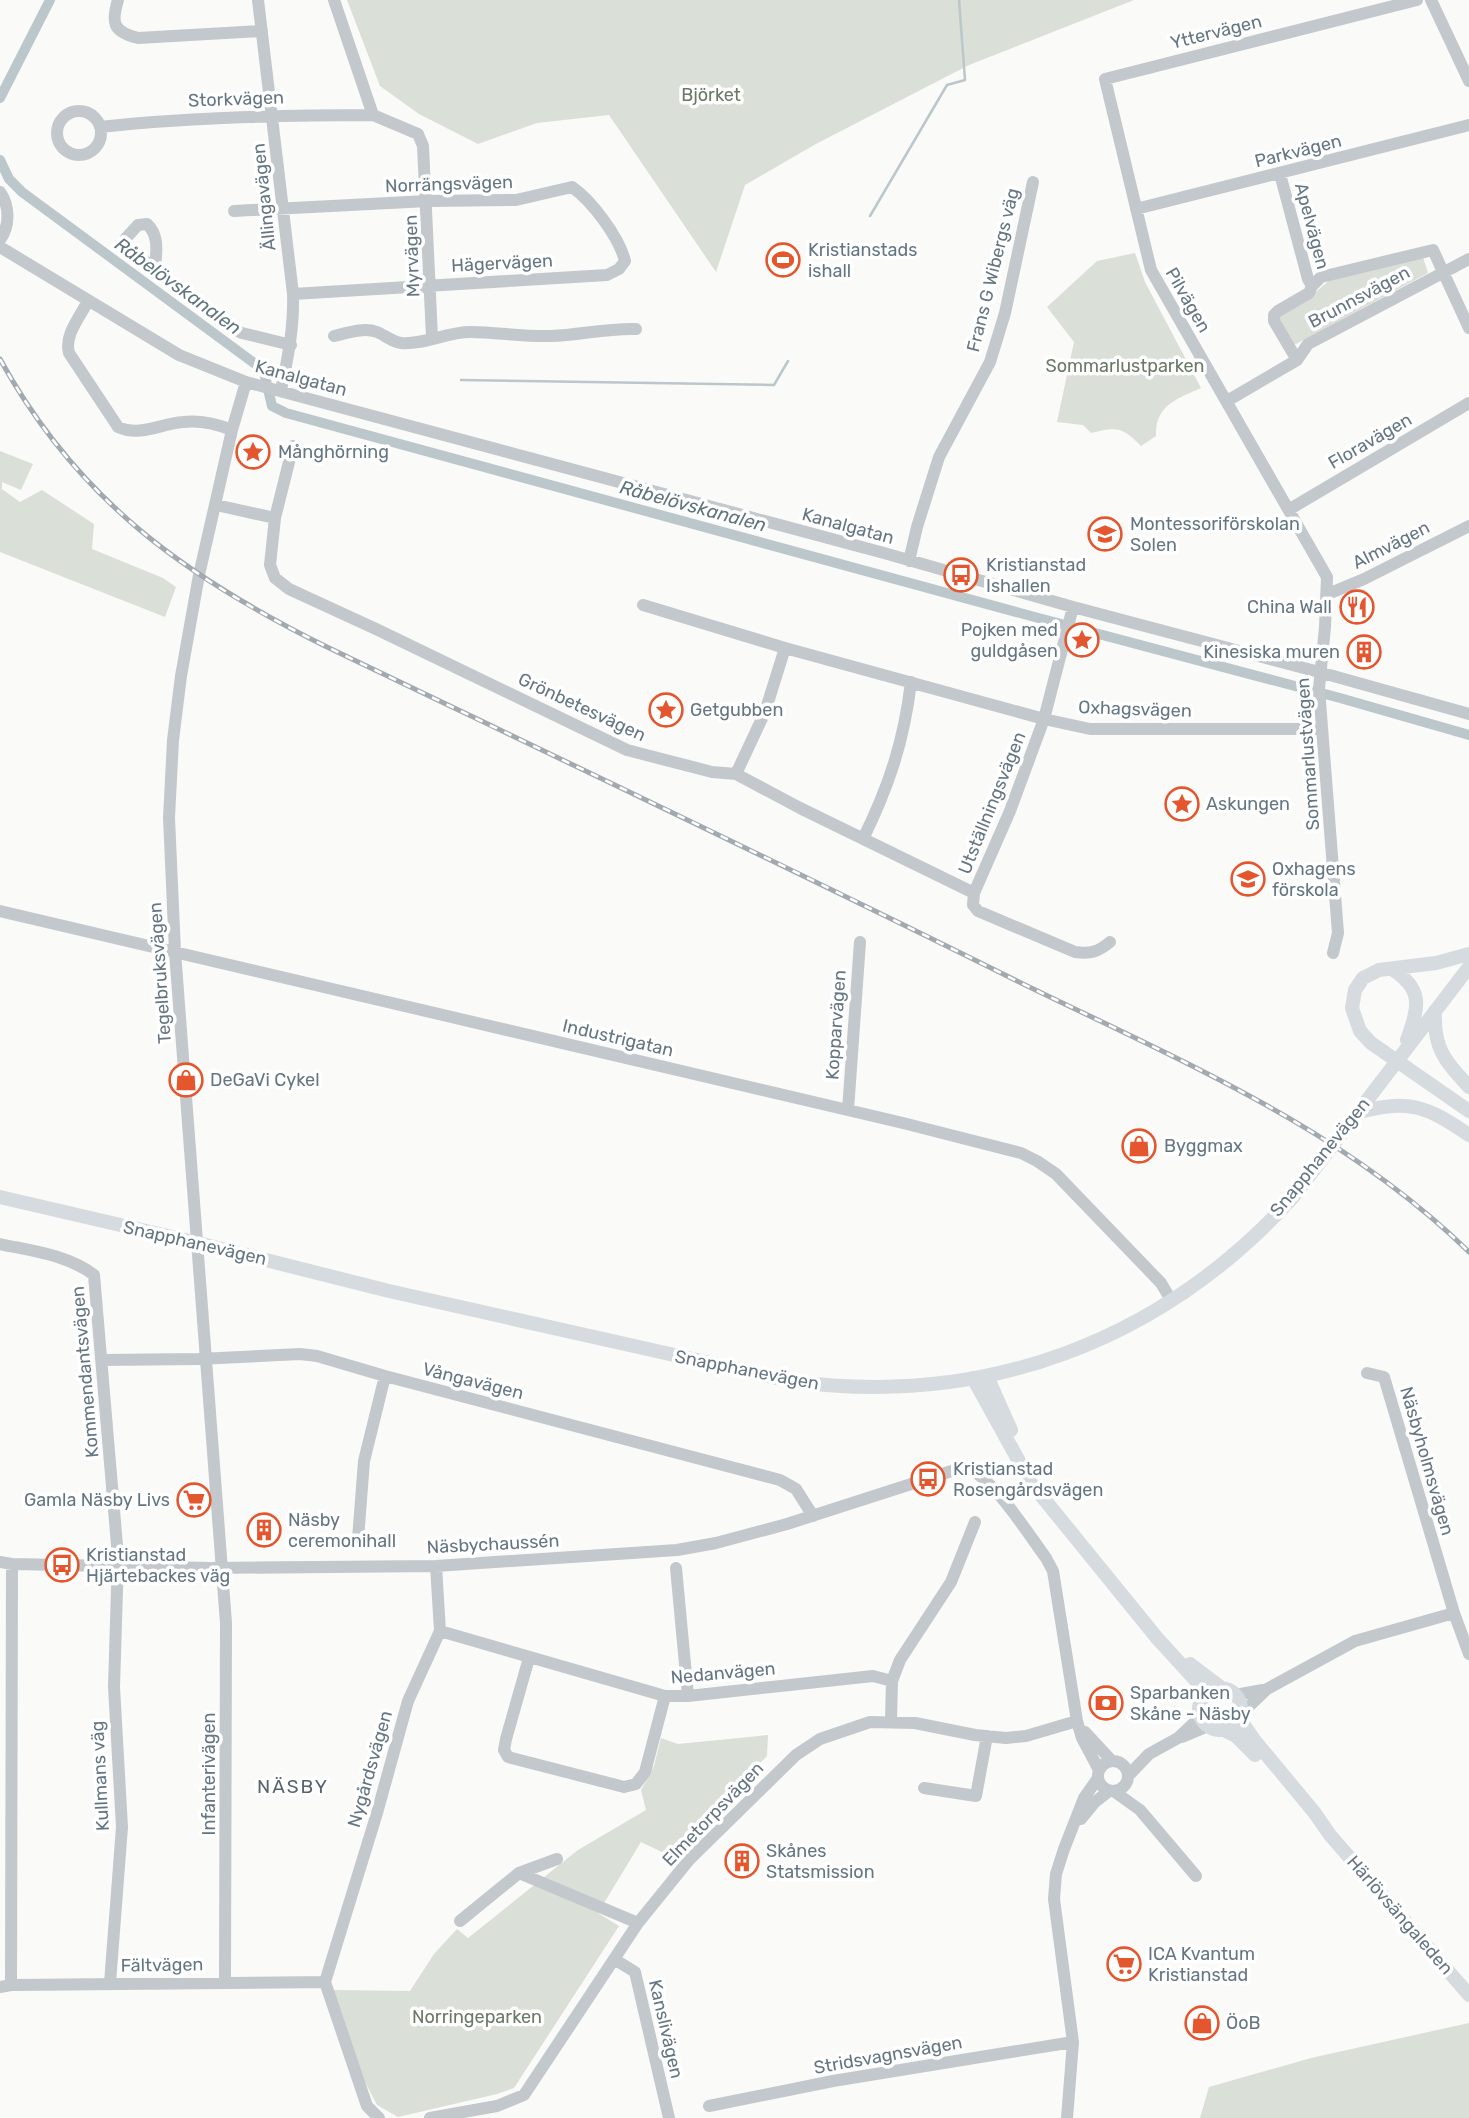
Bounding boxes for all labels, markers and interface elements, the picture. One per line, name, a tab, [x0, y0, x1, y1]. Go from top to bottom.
street label: Yttervägen	[1168, 10, 1264, 54]
park label: Björket	[681, 84, 741, 106]
street label: Storkvägen	[188, 86, 284, 112]
street label: Parkvägen	[1252, 130, 1344, 172]
street label: Ällingavägen	[247, 142, 281, 252]
street label: Norrängsvägen	[385, 171, 513, 197]
street label: Apelvägen	[1290, 180, 1334, 272]
street label: Frans G Wibergs väg	[962, 186, 1024, 354]
street label: Myrvägen	[400, 214, 424, 298]
water label: Råbelövskanalen	[110, 232, 246, 340]
place label: Kristianstads ishall	[808, 239, 917, 282]
sports icon: Kristianstads ishall	[764, 241, 802, 279]
street label: Hägervägen	[451, 249, 553, 277]
street label: Brunnsvägen	[1305, 261, 1413, 333]
street label: Pilvägen	[1161, 264, 1215, 336]
street label: Kanalgatan	[253, 355, 349, 401]
park label: Sommarlustparken	[1045, 355, 1205, 377]
street label: Floravägen	[1324, 408, 1416, 474]
place icon: Månghörning	[234, 433, 272, 471]
place label: Månghörning	[278, 441, 389, 463]
water label: Råbelövskanalen	[617, 475, 769, 537]
street label: Kanalgatan	[800, 503, 896, 549]
place label: Montessoriförskolan Solen	[1130, 513, 1300, 556]
school or university icon: Montessoriförskolan Solen	[1086, 515, 1124, 553]
street label: Almvägen	[1349, 516, 1433, 574]
place label: Kristianstad Ishallen	[986, 554, 1086, 597]
bus stop icon: Kristianstad Ishallen	[942, 556, 980, 594]
restaurant icon: China Wall	[1338, 588, 1376, 626]
place label: China Wall	[1247, 596, 1332, 618]
place label: Pojken med guldgåsen	[961, 619, 1058, 662]
place icon: Pojken med guldgåsen	[1063, 621, 1101, 659]
building icon: Kinesiska muren	[1345, 633, 1383, 671]
place label: Kinesiska muren	[1203, 641, 1340, 663]
street label: Grönbetesvägen	[515, 668, 649, 746]
street label: Sommarlustvägen	[1292, 677, 1324, 831]
place icon: Getgubben	[647, 691, 685, 729]
street label: Oxhagsvägen	[1078, 696, 1192, 722]
place label: Getgubben	[690, 699, 783, 721]
street label: Utställningsvägen	[953, 729, 1031, 877]
place icon: Askungen	[1163, 785, 1201, 823]
place label: Askungen	[1206, 793, 1290, 815]
place label: Oxhagens förskola	[1272, 858, 1356, 901]
school or university icon: Oxhagens förskola	[1229, 860, 1267, 898]
street label: Tegelbruksvägen	[144, 902, 176, 1044]
street label: Kopparvägen	[821, 969, 851, 1081]
street label: Industrigatan	[560, 1015, 676, 1061]
shop icon: DeGaVi Cykel	[167, 1061, 205, 1099]
place label: DeGaVi Cykel	[210, 1069, 320, 1091]
street label: Snapphanevägen	[1265, 1093, 1375, 1221]
shop icon: Byggmax	[1120, 1127, 1158, 1165]
place label: Byggmax	[1164, 1135, 1243, 1157]
street label: Snapphanevägen	[121, 1216, 269, 1270]
street label: Kommendantsvägen	[67, 1285, 103, 1459]
street label: Snapphanevägen	[673, 1345, 821, 1395]
street label: Vångavägen	[420, 1358, 526, 1404]
street label: Näsbyholmsvägen	[1395, 1384, 1459, 1538]
place label: Kristianstad Rosengårdsvägen	[953, 1458, 1103, 1501]
bus stop icon: Kristianstad Rosengårdsvägen	[909, 1460, 947, 1498]
supermarket icon: Gamla Näsby Livs	[175, 1481, 213, 1519]
place label: Gamla Näsby Livs	[24, 1489, 170, 1511]
place label: Näsby ceremonihall	[288, 1509, 396, 1552]
building icon: Näsby ceremonihall	[245, 1511, 283, 1549]
street label: Näsbychaussén	[426, 1530, 560, 1558]
place label: Kristianstad Hjärtebackes väg	[86, 1544, 230, 1587]
bus stop icon: Kristianstad Hjärtebackes väg	[43, 1546, 81, 1584]
street label: Nedanvägen	[670, 1657, 776, 1689]
place label: Sparbanken Skåne - Näsby	[1130, 1682, 1251, 1725]
bank icon: Sparbanken Skåne - Näsby	[1087, 1684, 1125, 1722]
street label: Nygårdsvägen	[343, 1708, 397, 1830]
street label: Infanterivägen	[198, 1713, 220, 1835]
street label: Kullmans väg	[86, 1720, 114, 1832]
street label: Elmetorpsvägen	[658, 1757, 768, 1871]
district label: NÄSBY	[257, 1775, 329, 1798]
place label: Skånes Statsmission	[766, 1840, 875, 1883]
building icon: Skånes Statsmission	[723, 1842, 761, 1880]
street label: Härlövsängaleden	[1342, 1851, 1458, 1979]
place label: ICA Kvantum Kristianstad	[1148, 1943, 1255, 1986]
supermarket icon: ICA Kvantum Kristianstad	[1105, 1945, 1143, 1983]
street label: Fältvägen	[121, 1953, 203, 1977]
street label: Kanslivägen	[644, 1977, 688, 2081]
shop icon: ÖoB	[1183, 2004, 1221, 2042]
park label: Norringeparken	[412, 2006, 542, 2028]
place label: ÖoB	[1226, 2012, 1261, 2034]
street label: Stridsvagnsvägen	[812, 2031, 964, 2079]

